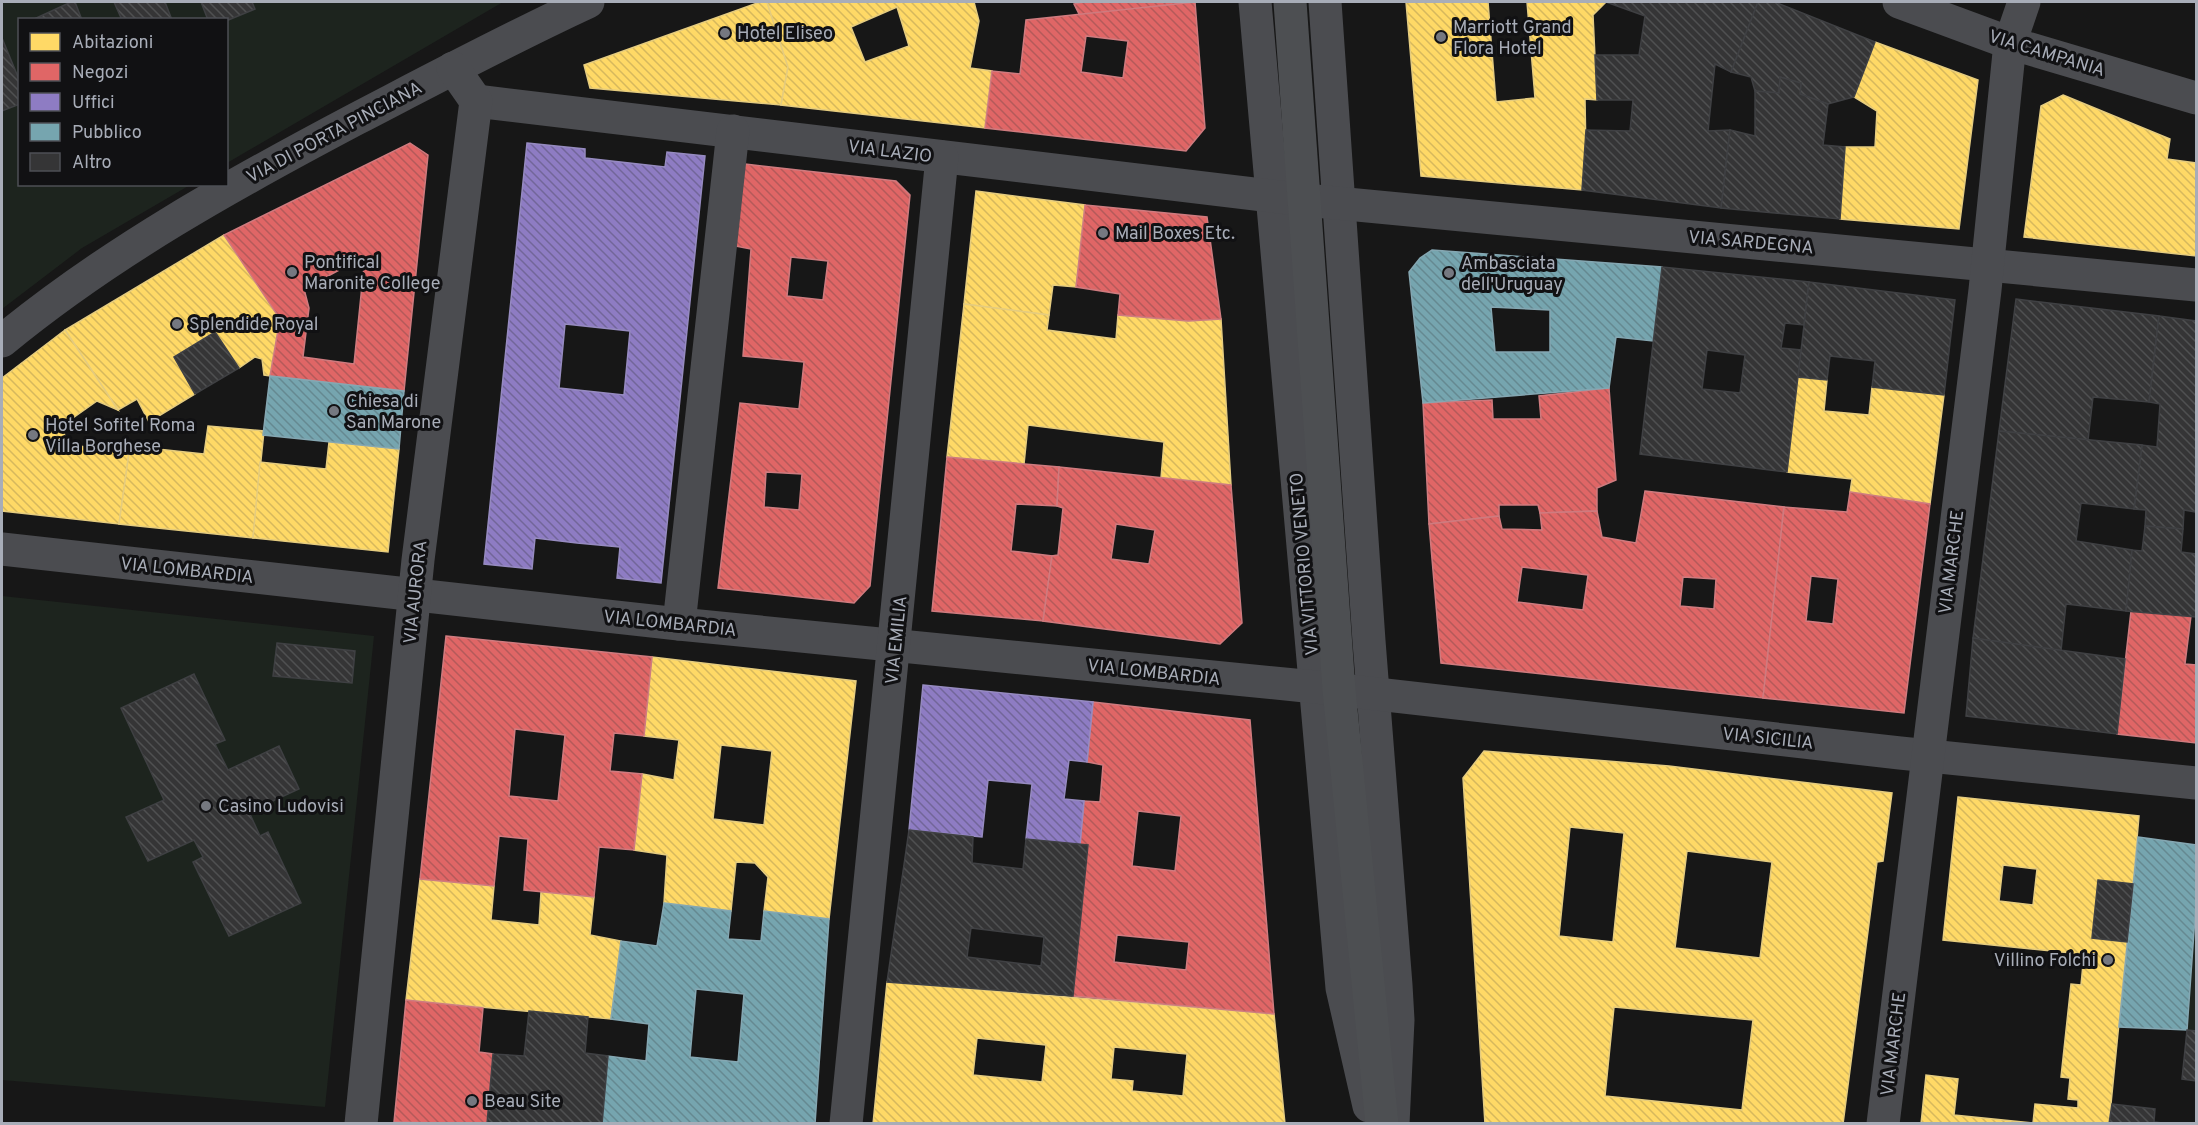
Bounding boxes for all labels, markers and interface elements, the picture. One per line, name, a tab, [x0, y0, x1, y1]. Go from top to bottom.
place label: Marriott Grand Flora Hotel	[1453, 17, 1572, 61]
legend	[18, 18, 228, 186]
place label: Hotel Eliseo	[737, 23, 833, 46]
marker: Hotel Eliseo	[718, 26, 732, 40]
street label: VIA CAMPANIA	[1985, 26, 2108, 83]
marker: Marriott Grand Flora Hotel	[1434, 30, 1448, 44]
text: Abitazioni	[72, 32, 153, 55]
text: Negozi	[72, 62, 128, 85]
street label: VIA DI PORTA PINCIANA	[243, 77, 426, 189]
text: Uffici	[72, 92, 115, 115]
text: Pubblico	[72, 122, 142, 145]
street label: VIA LAZIO	[846, 136, 933, 169]
text: Altro	[72, 152, 112, 175]
place label: Mail Boxes Etc.	[1115, 223, 1235, 246]
marker: Mail Boxes Etc.	[1096, 226, 1110, 240]
street label: VIA SARDEGNA	[1687, 227, 1814, 260]
place label: Pontifical Maronite College	[304, 252, 440, 296]
place label: Ambasciata dell'Uruguay	[1461, 253, 1563, 297]
marker: Pontifical Maronite College	[285, 265, 299, 279]
marker: Ambasciata dell'Uruguay	[1442, 266, 1456, 280]
place label: Splendide Royal	[189, 314, 318, 337]
marker: Splendide Royal	[170, 317, 184, 331]
place label: Chiesa di San Marone	[346, 391, 441, 435]
marker: Chiesa di San Marone	[327, 404, 341, 418]
place label: Hotel Sofitel Roma Villa Borghese	[45, 415, 195, 459]
marker: Hotel Sofitel Roma Villa Borghese	[26, 428, 40, 442]
street label: VIA VITTORIO VENETO	[1286, 471, 1325, 656]
street label: VIA MARCHE	[1935, 509, 1970, 616]
street label: VIA AURORA	[400, 539, 433, 645]
street label: VIA LOMBARDIA	[119, 553, 255, 590]
street label: VIA EMILIA	[881, 595, 914, 686]
street label: VIA LOMBARDIA	[602, 606, 738, 643]
street label: VIA LOMBARDIA	[1086, 655, 1222, 692]
street label: VIA SICILIA	[1721, 723, 1815, 756]
place label: Casino Ludovisi	[218, 796, 344, 819]
marker: Casino Ludovisi	[199, 799, 213, 813]
place label: Villino Folchi	[1994, 950, 2096, 973]
marker: Villino Folchi	[2101, 953, 2115, 967]
street label: VIA MARCHE	[1877, 991, 1912, 1098]
place label: Beau Site	[484, 1091, 561, 1114]
marker: Beau Site	[465, 1094, 479, 1108]

